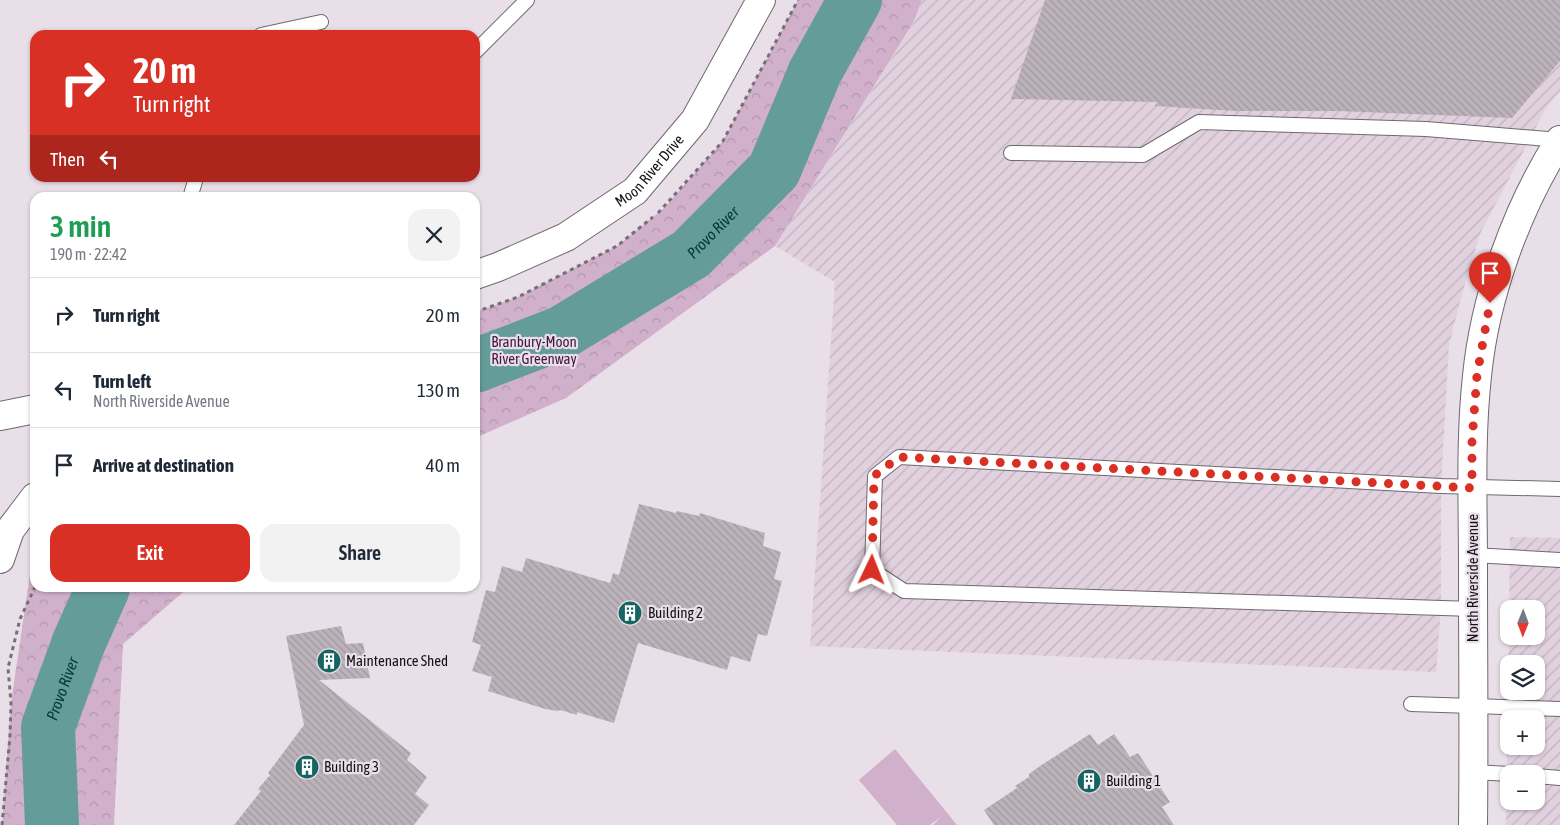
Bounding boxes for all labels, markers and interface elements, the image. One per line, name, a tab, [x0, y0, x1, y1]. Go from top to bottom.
icon: right	[50, 50, 115, 115]
text: 20 m	[133, 50, 196, 90]
text: Turn right	[133, 91, 210, 117]
street label: Moon River Drive	[612, 131, 687, 210]
icon: left	[95, 145, 123, 173]
text: Then	[50, 148, 85, 170]
water label: Provo River	[683, 201, 743, 262]
text: 3 min	[50, 209, 111, 243]
button: close	[408, 209, 460, 261]
text: 190 m · 22:42	[50, 245, 127, 263]
pin	[1469, 252, 1511, 303]
icon: arrive	[1476, 259, 1504, 287]
icon: right	[50, 301, 78, 329]
text: Turn right	[93, 304, 160, 326]
text: 20 m	[426, 304, 460, 326]
park label: Branbury-Moon River Greenway	[491, 333, 577, 367]
text: Turn left	[93, 370, 151, 392]
icon: left	[50, 376, 78, 404]
text: 130 m	[417, 379, 460, 401]
text: North Riverside Avenue	[93, 392, 230, 410]
icon: arrive	[50, 451, 78, 479]
text: Arrive at destination	[93, 454, 234, 476]
text: 40 m	[426, 454, 460, 476]
street label: North Riverside Avenue	[1464, 514, 1481, 642]
button: Exit	[50, 524, 250, 582]
button: Share	[260, 524, 460, 582]
position arrow	[845, 543, 897, 595]
building icon: Building 2	[617, 600, 643, 626]
north arrow	[1500, 600, 1545, 645]
map controls	[1500, 600, 1545, 810]
place label: Building 2	[648, 604, 703, 621]
building icon: Maintenance Shed	[316, 648, 342, 674]
place label: Maintenance Shed	[346, 652, 448, 669]
water label: Provo River	[42, 653, 82, 723]
button: layers	[1500, 655, 1545, 700]
button: +	[1500, 710, 1545, 755]
building icon: Building 3	[294, 754, 320, 780]
place label: Building 3	[324, 758, 379, 775]
button: −	[1500, 765, 1545, 810]
building icon: Building 1	[1076, 768, 1102, 794]
place label: Building 1	[1106, 772, 1161, 789]

